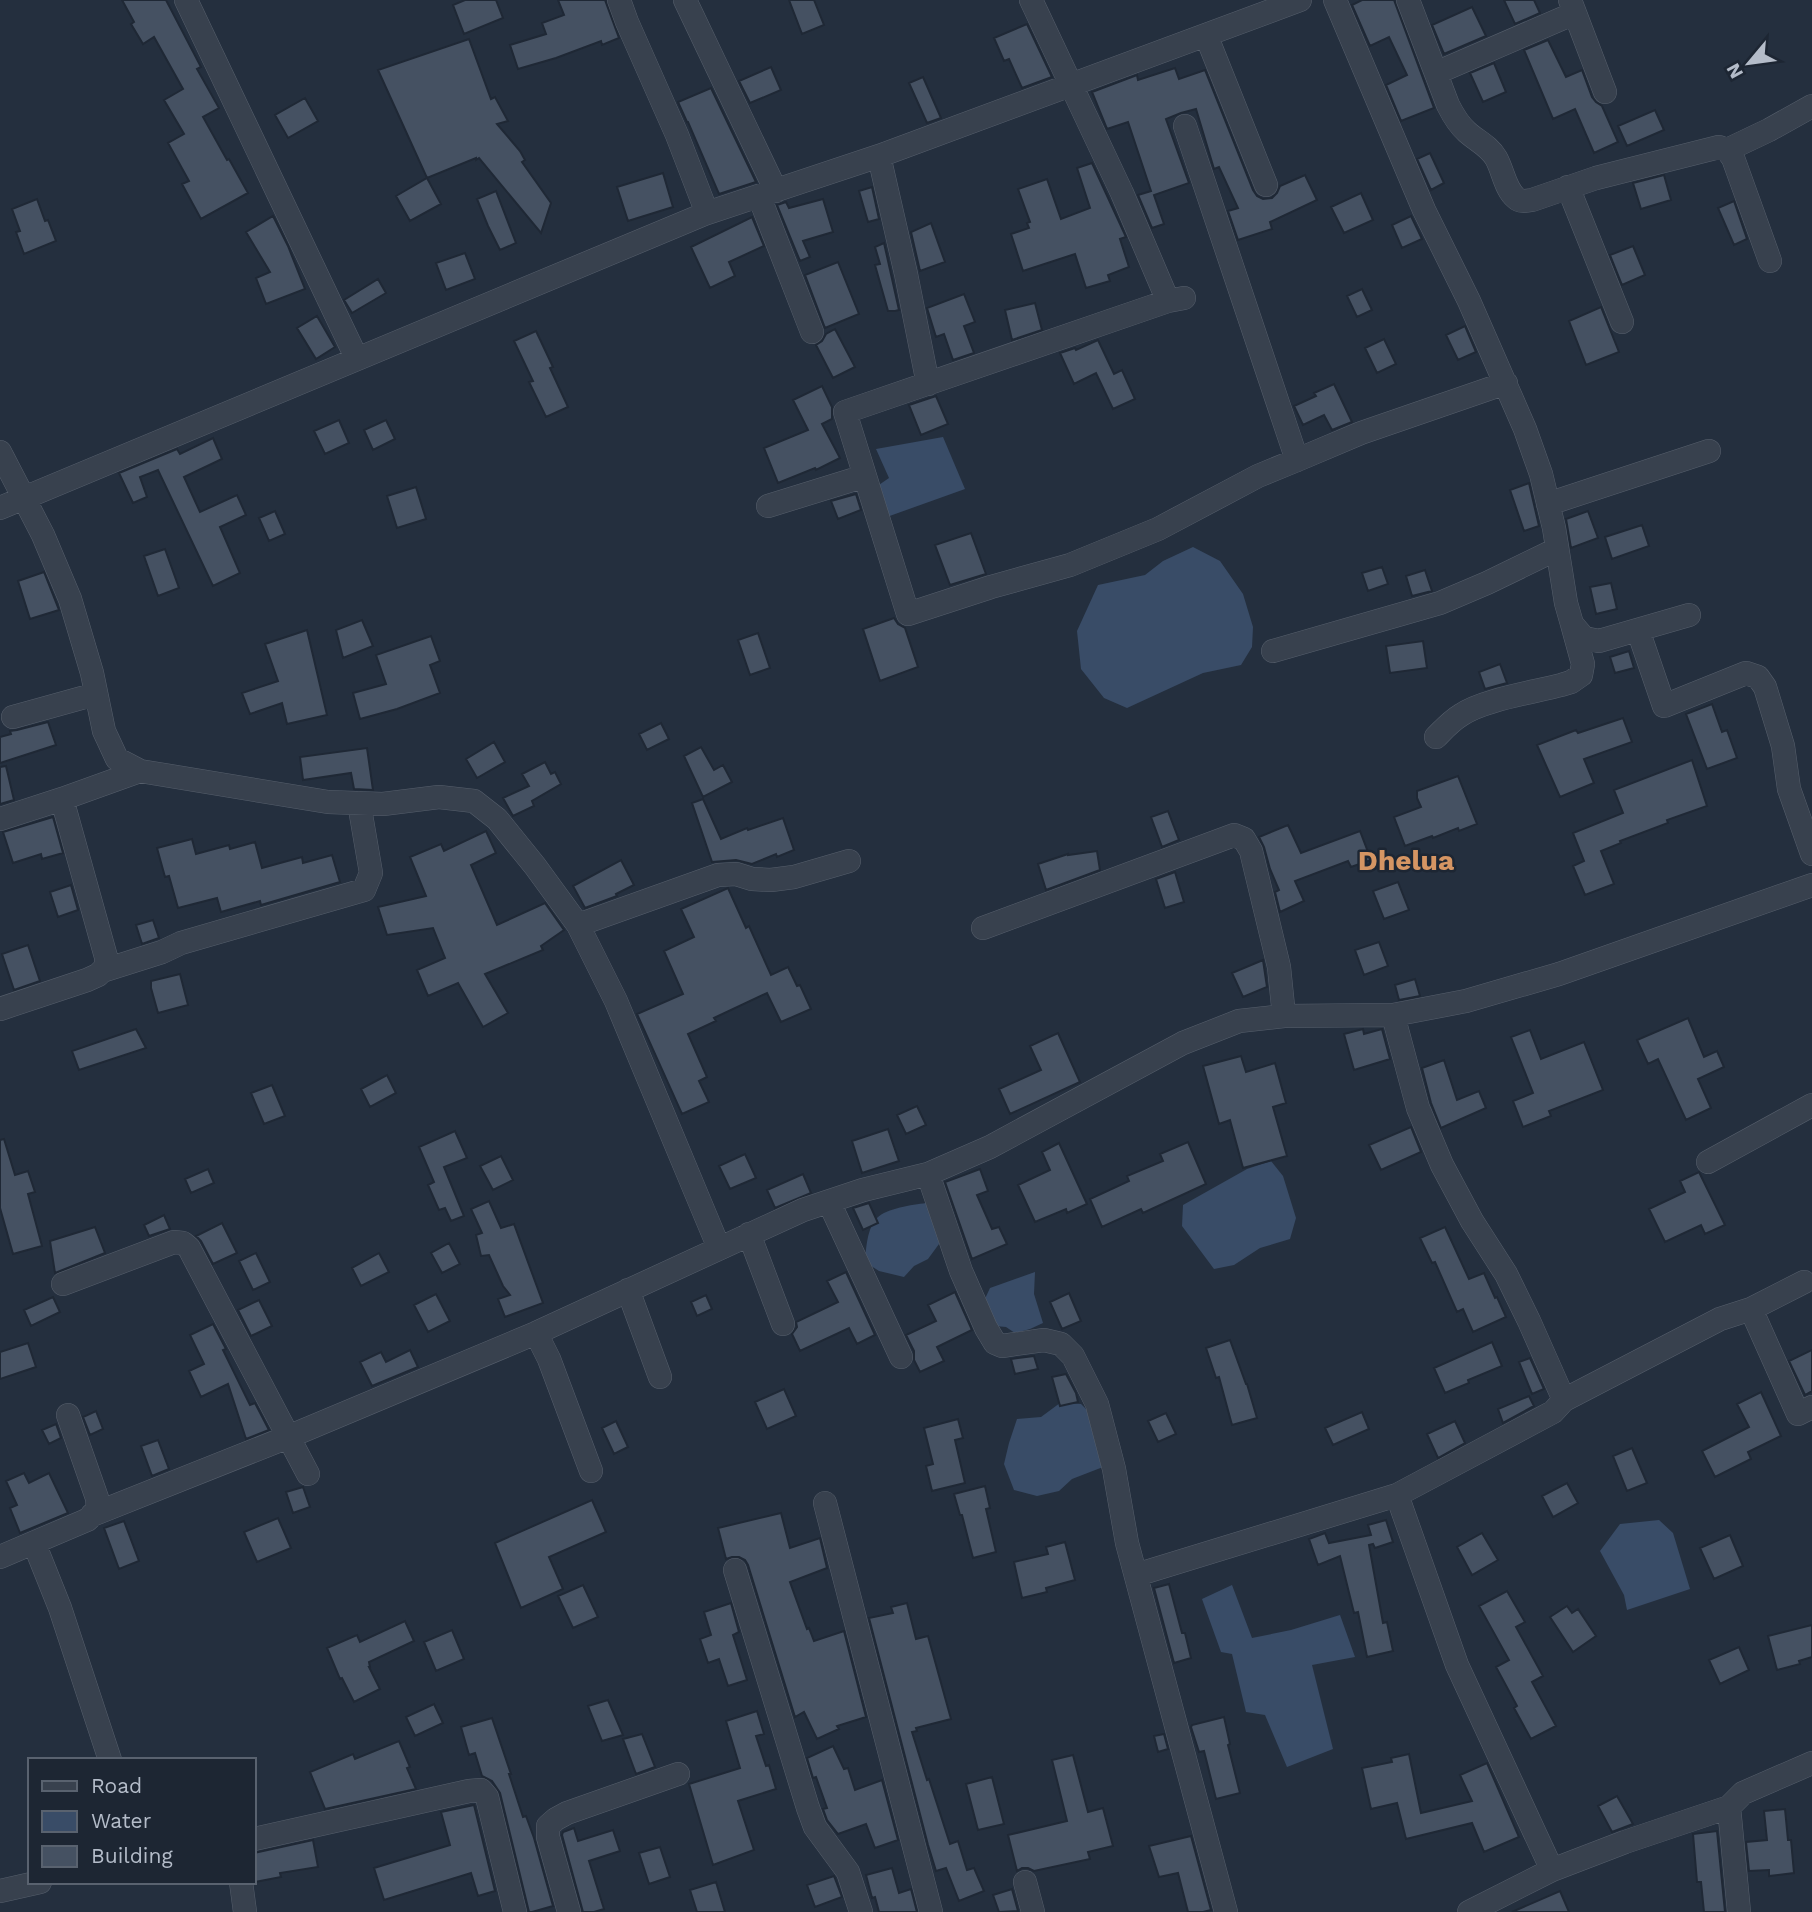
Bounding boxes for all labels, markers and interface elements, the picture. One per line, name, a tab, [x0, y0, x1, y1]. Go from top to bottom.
north arrow	[1714, 28, 1784, 98]
text: N	[1721, 59, 1748, 83]
district label: Dhelua	[1358, 844, 1455, 877]
legend	[28, 1758, 256, 1884]
text: Road	[91, 1773, 142, 1798]
text: Water	[91, 1808, 152, 1833]
text: Building	[91, 1843, 173, 1868]

